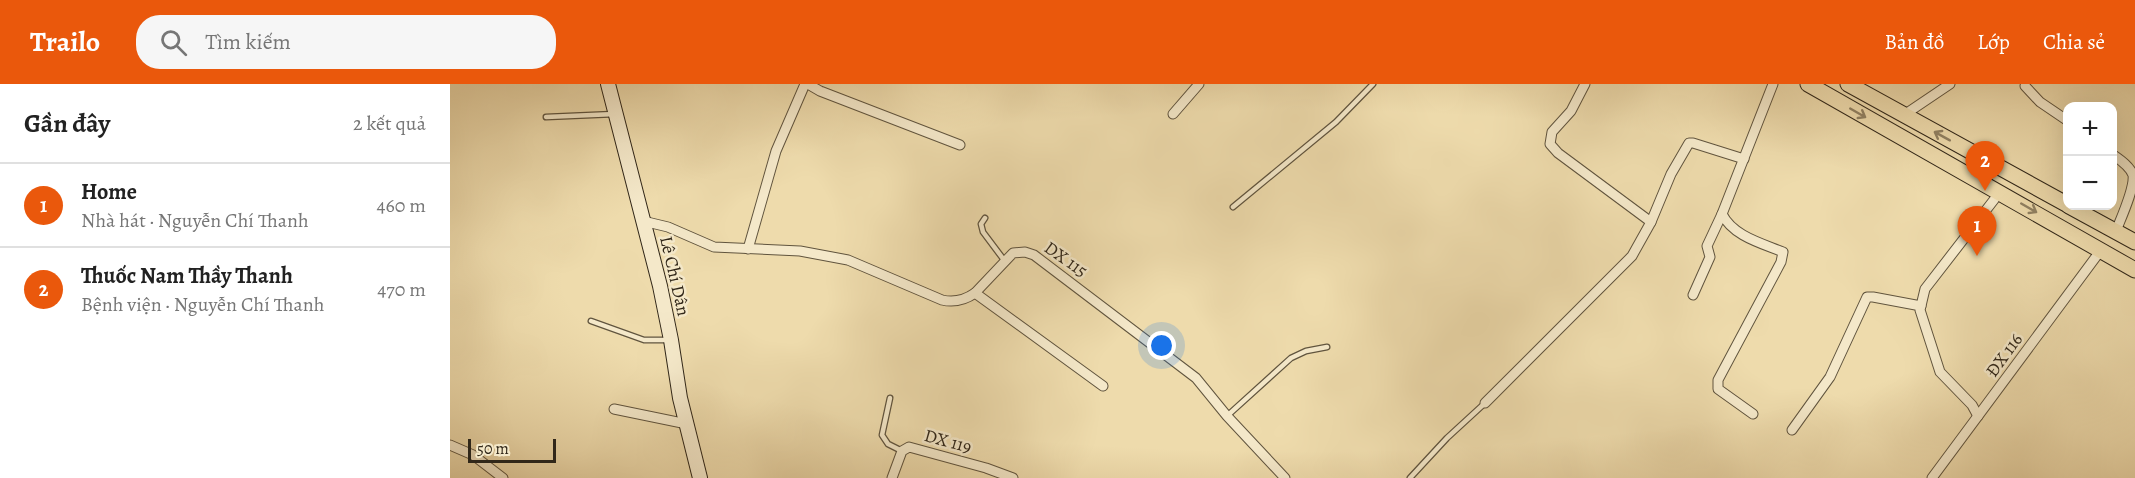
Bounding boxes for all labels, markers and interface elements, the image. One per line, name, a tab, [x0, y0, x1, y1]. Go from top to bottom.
search box	[136, 15, 556, 69]
text: Trailo	[30, 23, 100, 61]
icon: search	[157, 26, 190, 59]
text: Tìm kiếm	[205, 27, 291, 57]
text: Bản đồ	[1885, 28, 1944, 56]
text: Lớp	[1977, 28, 2010, 56]
text: Chia sẻ	[2043, 28, 2105, 56]
map controls	[2063, 102, 2117, 210]
button: +	[2063, 102, 2117, 156]
text: Gần đây	[24, 106, 110, 141]
one-way arrow	[1849, 108, 1866, 120]
text: 2 kết quả	[353, 110, 426, 137]
one-way arrow	[1934, 130, 1952, 141]
pin: 2	[1966, 141, 2005, 191]
button: −	[2063, 156, 2117, 210]
text: Home	[81, 177, 137, 207]
text: 1	[40, 192, 47, 219]
text: 460 m	[376, 192, 426, 219]
one-way arrow	[2020, 203, 2037, 215]
pin: 1	[1958, 206, 1996, 256]
text: Nhà hát · Nguyễn Chí Thanh	[81, 207, 309, 234]
street label: Lê Chí Dân	[654, 234, 696, 318]
street label: DX 115	[1040, 235, 1092, 283]
text: Thuốc Nam Thầy Thanh	[81, 261, 293, 291]
text: 2	[39, 276, 48, 303]
text: 470 m	[377, 276, 426, 303]
text: Bệnh viện · Nguyễn Chí Thanh	[81, 291, 325, 318]
street label: ĐX 116	[1980, 328, 2028, 382]
your location	[1147, 331, 1176, 360]
street label: DX 119	[922, 423, 974, 459]
scale bar	[468, 436, 556, 464]
text: 50 m	[477, 438, 509, 460]

